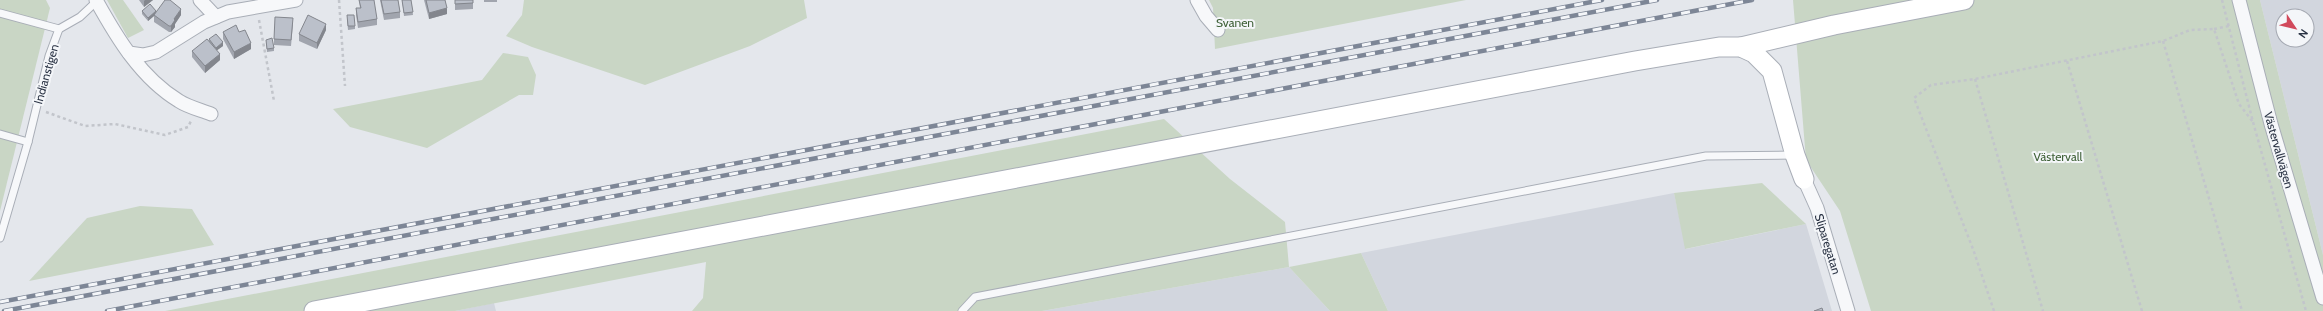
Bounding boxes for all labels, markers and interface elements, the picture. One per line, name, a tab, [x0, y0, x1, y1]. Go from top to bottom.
north arrow	[2275, 8, 2315, 48]
park label: Svanen	[1216, 15, 1254, 30]
text: N	[2295, 27, 2311, 41]
street label: Indianstigen	[30, 42, 62, 106]
street label: Västervallvägen	[2261, 110, 2297, 190]
park label: Västervall	[2034, 149, 2083, 164]
street label: Sliparegatan	[1812, 212, 1844, 276]

